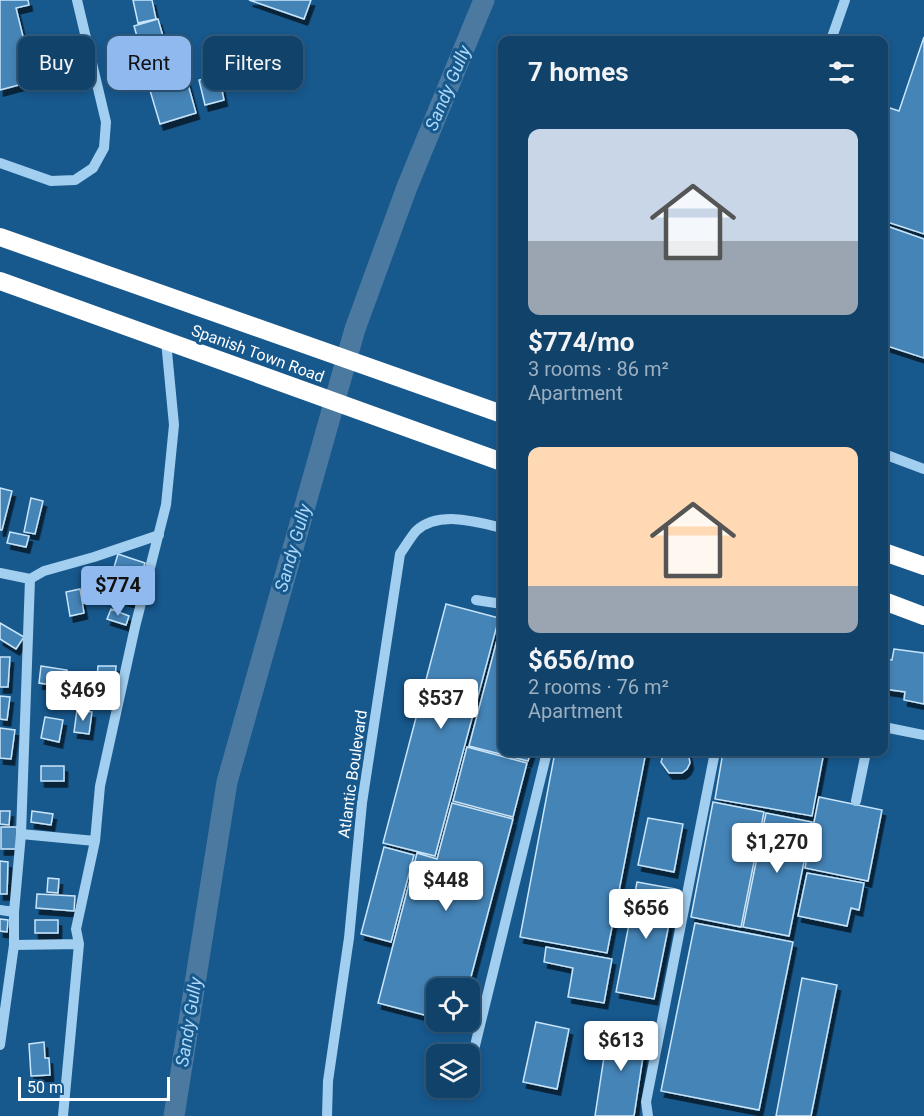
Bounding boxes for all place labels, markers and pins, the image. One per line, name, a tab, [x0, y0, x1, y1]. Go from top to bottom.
pin: $774	[82, 566, 154, 617]
pin: $469	[47, 671, 119, 722]
pin: $537	[405, 679, 477, 730]
pin: $1,270	[728, 823, 826, 874]
pin: $448	[410, 861, 482, 912]
pin: $656	[610, 889, 682, 940]
pin: $613	[585, 1021, 657, 1072]

